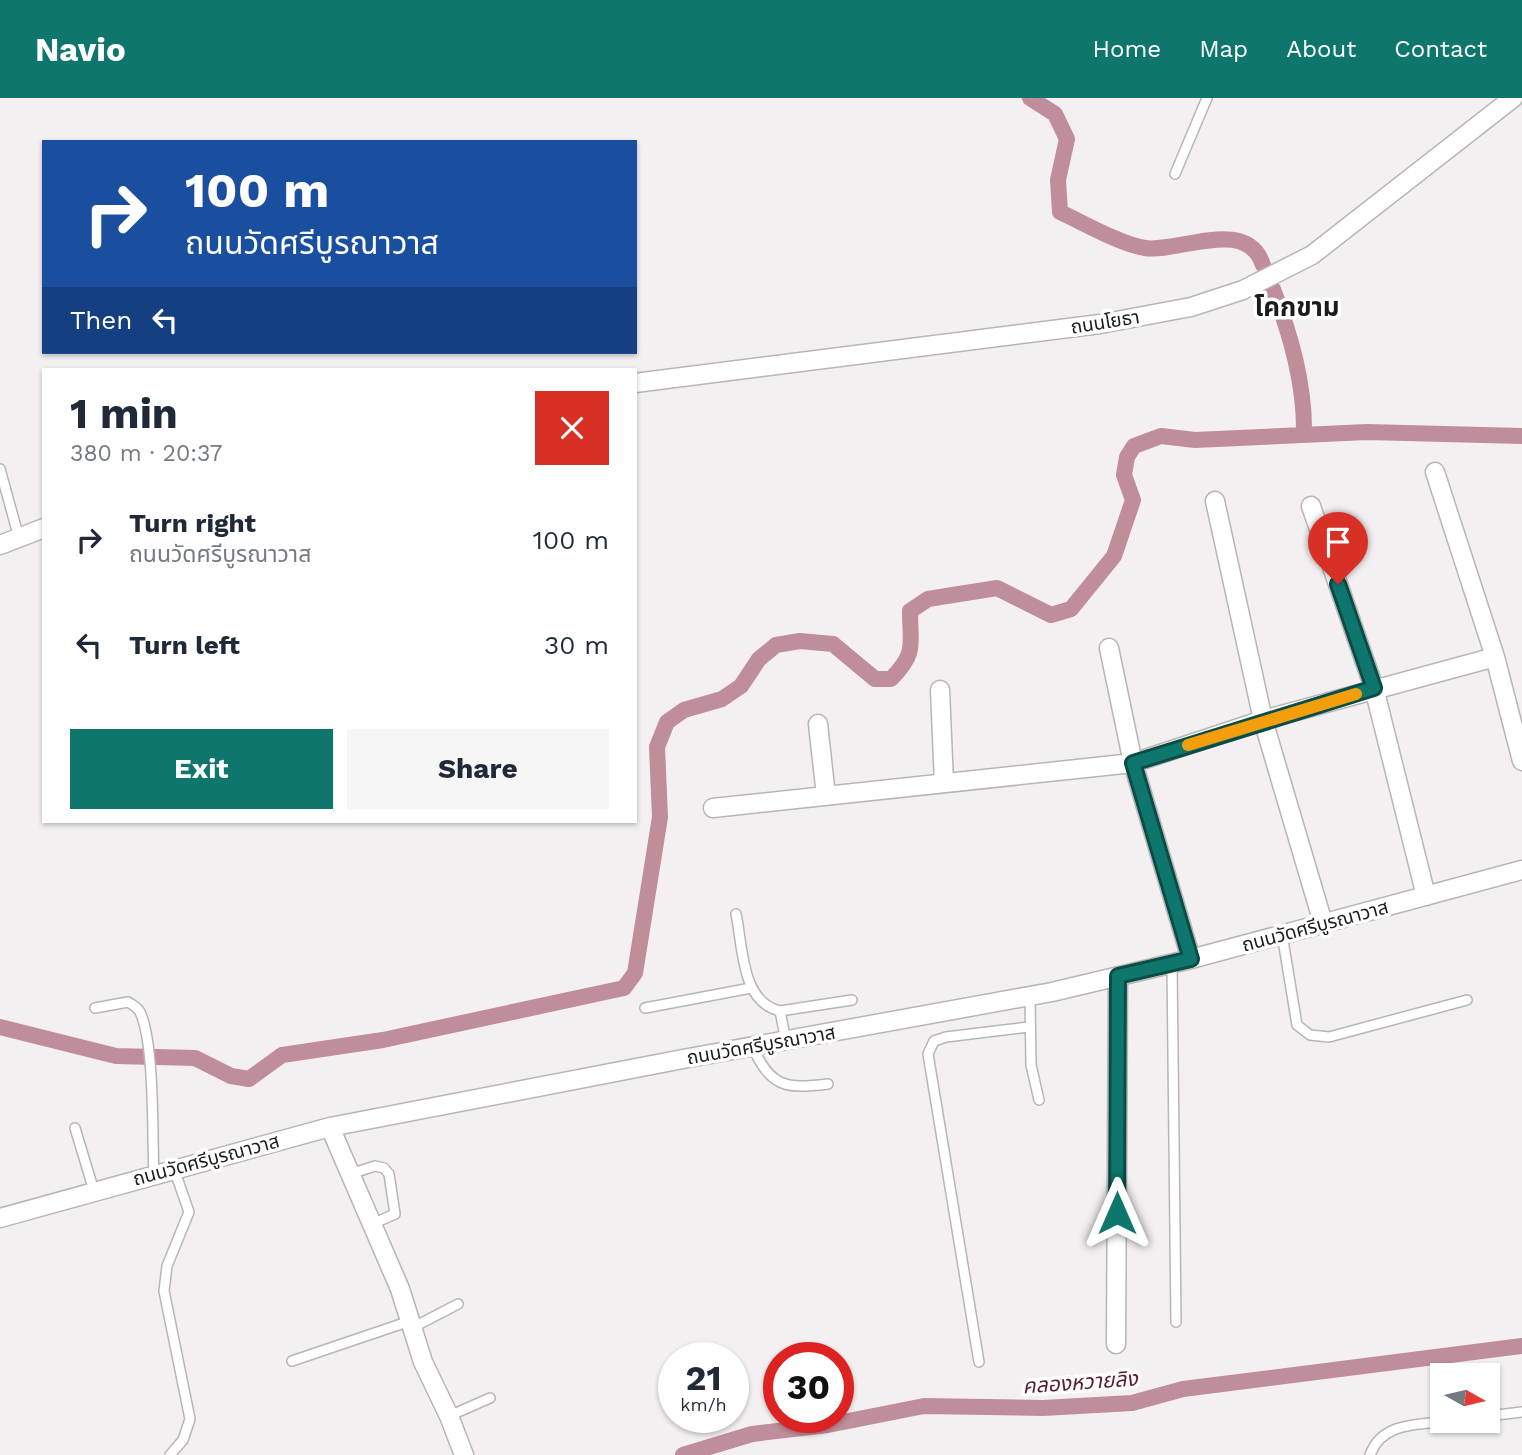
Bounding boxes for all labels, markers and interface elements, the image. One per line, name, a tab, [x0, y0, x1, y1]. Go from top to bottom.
text: Navio	[35, 30, 126, 69]
text: Home	[1093, 35, 1161, 63]
text: Map	[1199, 35, 1248, 63]
text: About	[1286, 35, 1356, 63]
text: Contact	[1394, 35, 1487, 63]
text: 100 m	[185, 161, 329, 219]
icon: right	[70, 168, 161, 259]
text: ถนนวัดศรีบูรณาวาส	[185, 224, 439, 262]
district label: โคกขาม	[1254, 292, 1340, 322]
icon: left	[146, 301, 184, 339]
text: Then	[70, 305, 132, 335]
street label: ถนนโยธา	[1069, 305, 1141, 339]
text: 1 min	[70, 389, 178, 438]
button: close	[535, 391, 609, 465]
text: 380 m · 20:37	[70, 440, 222, 467]
text: Turn right	[129, 508, 256, 538]
pin	[1308, 512, 1368, 584]
icon: right	[70, 521, 108, 559]
icon: arrive	[1319, 523, 1357, 561]
text: 100 m	[533, 525, 609, 555]
text: ถนนวัดศรีบูรณาวาส	[129, 541, 311, 568]
icon: left	[70, 626, 108, 664]
text: Turn left	[129, 630, 240, 660]
text: 30 m	[544, 630, 609, 660]
button: Exit	[70, 729, 333, 809]
button: Share	[347, 729, 609, 809]
street label: ถนนวัดศรีบูรณาวาส	[1239, 895, 1391, 958]
street label: ถนนวัดศรีบูรณาวาส	[685, 1021, 837, 1070]
street label: ถนนวัดศรีบูรณาวาส	[130, 1129, 282, 1192]
position arrow	[1080, 1176, 1154, 1250]
speed limit sign: 30	[763, 1342, 854, 1433]
text: 21	[686, 1357, 721, 1399]
north arrow	[1430, 1363, 1500, 1433]
map controls	[1430, 1363, 1500, 1433]
water label: คลองหวายลิง	[1022, 1365, 1140, 1398]
text: km/h	[680, 1394, 727, 1415]

